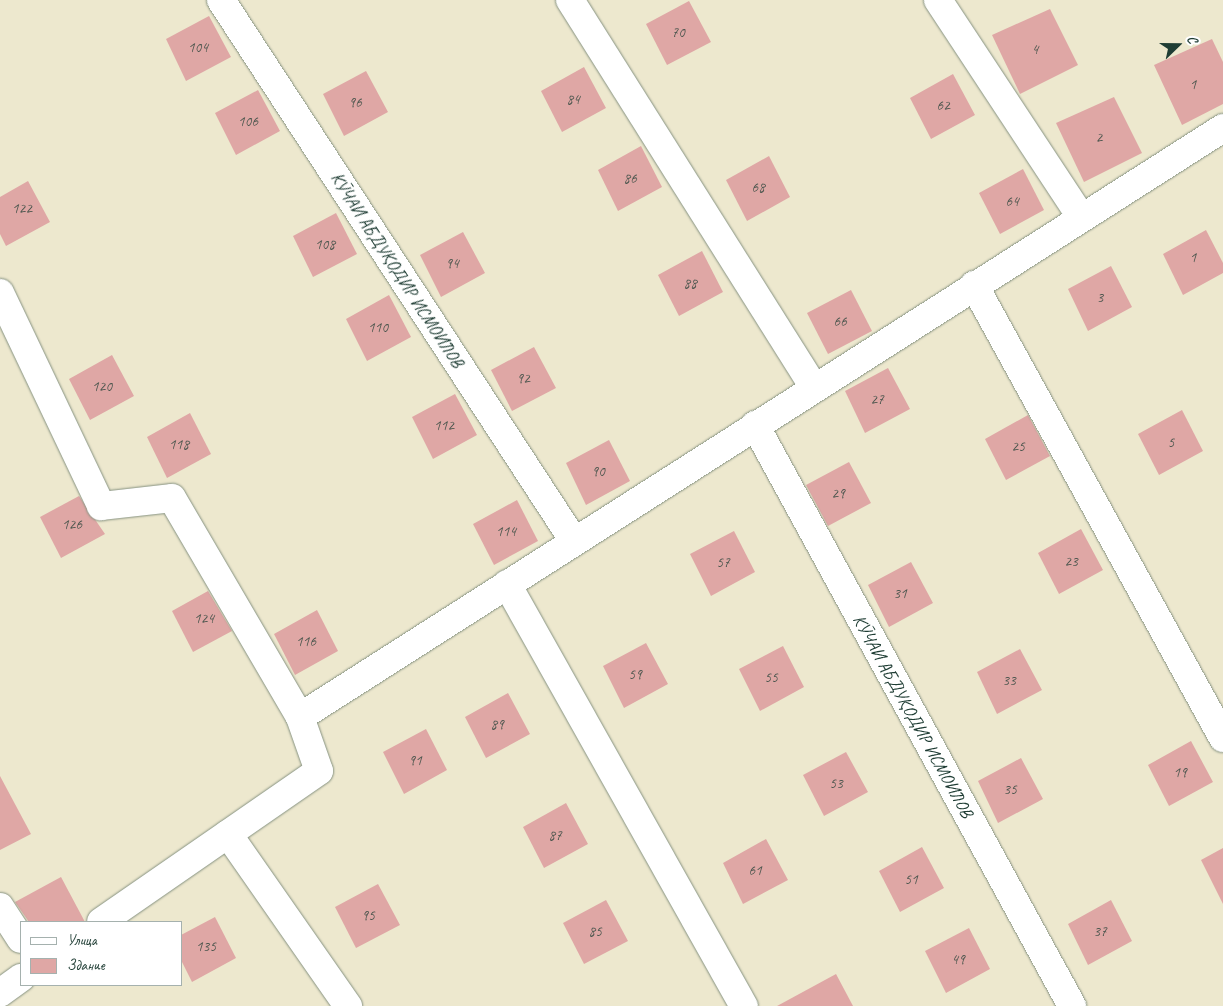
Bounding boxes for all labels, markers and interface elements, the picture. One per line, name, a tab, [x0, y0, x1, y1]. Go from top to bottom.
north arrow	[1153, 20, 1203, 70]
house number: 70	[671, 24, 685, 42]
text: С	[1183, 33, 1202, 46]
house number: 104	[188, 39, 208, 57]
house number: 4	[1032, 41, 1038, 59]
house number: 1	[1190, 76, 1196, 94]
house number: 84	[566, 91, 580, 109]
house number: 96	[348, 94, 362, 112]
house number: 62	[936, 97, 950, 115]
house number: 106	[238, 113, 258, 131]
house number: 2	[1096, 129, 1102, 147]
street label: КӮЧАИ АБДУҚОДИР ИСМОИЛОВ	[325, 168, 469, 372]
house number: 86	[623, 170, 637, 188]
house number: 68	[751, 179, 765, 197]
house number: 64	[1005, 193, 1019, 211]
house number: 122	[12, 200, 32, 218]
house number: 108	[315, 236, 335, 254]
house number: 1	[1190, 249, 1196, 267]
house number: 94	[445, 255, 459, 273]
house number: 88	[683, 275, 697, 293]
house number: 3	[1097, 289, 1103, 307]
house number: 66	[833, 313, 847, 331]
house number: 110	[368, 319, 388, 337]
house number: 92	[516, 370, 530, 388]
house number: 120	[92, 378, 112, 396]
house number: 27	[870, 391, 884, 409]
house number: 112	[434, 417, 454, 435]
house number: 5	[1168, 434, 1174, 452]
house number: 118	[169, 436, 189, 454]
house number: 25	[1011, 438, 1025, 456]
house number: 90	[591, 463, 605, 481]
house number: 29	[831, 485, 845, 503]
house number: 126	[62, 516, 82, 534]
house number: 114	[496, 523, 516, 541]
house number: 23	[1064, 553, 1078, 571]
house number: 57	[716, 554, 730, 572]
house number: 31	[893, 585, 907, 603]
house number: 124	[194, 610, 214, 628]
street label: КӮЧАИ АБДУҚОДИР ИСМОИЛОВ	[848, 610, 978, 822]
house number: 116	[296, 633, 316, 651]
house number: 59	[628, 666, 642, 684]
house number: 55	[764, 669, 778, 687]
house number: 33	[1002, 672, 1016, 690]
house number: 89	[490, 716, 504, 734]
house number: 91	[408, 752, 422, 770]
house number: 19	[1173, 764, 1187, 782]
house number: 53	[829, 775, 843, 793]
house number: 35	[1003, 781, 1017, 799]
house number: 87	[548, 827, 562, 845]
house number: 61	[748, 862, 762, 880]
house number: 51	[904, 871, 918, 889]
house number: 95	[361, 907, 375, 925]
legend	[20, 921, 182, 986]
house number: 85	[588, 923, 602, 941]
house number: 37	[1093, 923, 1107, 941]
text: Улица	[67, 931, 97, 950]
house number: 135	[196, 938, 216, 956]
house number: 49	[951, 951, 965, 969]
text: Здание	[67, 956, 105, 975]

